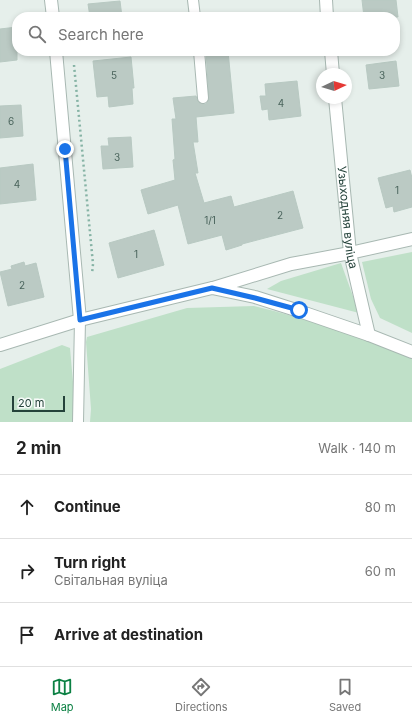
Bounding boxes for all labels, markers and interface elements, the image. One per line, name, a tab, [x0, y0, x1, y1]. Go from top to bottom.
search box	[12, 12, 400, 56]
icon: search	[26, 23, 48, 45]
text: Search here	[58, 25, 144, 44]
north arrow	[316, 68, 352, 104]
house number: 5	[111, 69, 117, 81]
house number: 3	[379, 69, 385, 81]
house number: 4	[278, 97, 284, 109]
house number: 6	[8, 115, 14, 127]
route end	[56, 140, 74, 158]
house number: 3	[114, 151, 120, 163]
street label: Узыходняя вуліца	[335, 165, 361, 270]
house number: 4	[14, 178, 20, 190]
house number: 1	[395, 184, 399, 196]
house number: 2	[277, 209, 283, 221]
house number: 1/1	[204, 214, 216, 226]
house number: 1	[134, 248, 138, 260]
house number: 2	[19, 279, 25, 291]
route start	[290, 301, 308, 319]
scale bar	[12, 394, 65, 413]
text: 20 m	[18, 396, 44, 410]
text: 2 min	[16, 438, 61, 458]
text: Walk · 140 m	[318, 440, 396, 456]
icon: ahead	[16, 496, 38, 518]
text: Continue	[54, 497, 121, 516]
text: 80 m	[365, 499, 396, 515]
text: Turn right	[54, 553, 126, 572]
icon: right	[16, 560, 38, 582]
text: 60 m	[365, 563, 396, 579]
text: Світальная вуліца	[54, 572, 168, 588]
icon: arrive	[16, 624, 38, 646]
text: Arrive at destination	[54, 625, 203, 644]
tab: Map	[51, 676, 74, 714]
tab: Directions	[175, 676, 228, 714]
tab: Saved	[329, 676, 361, 714]

